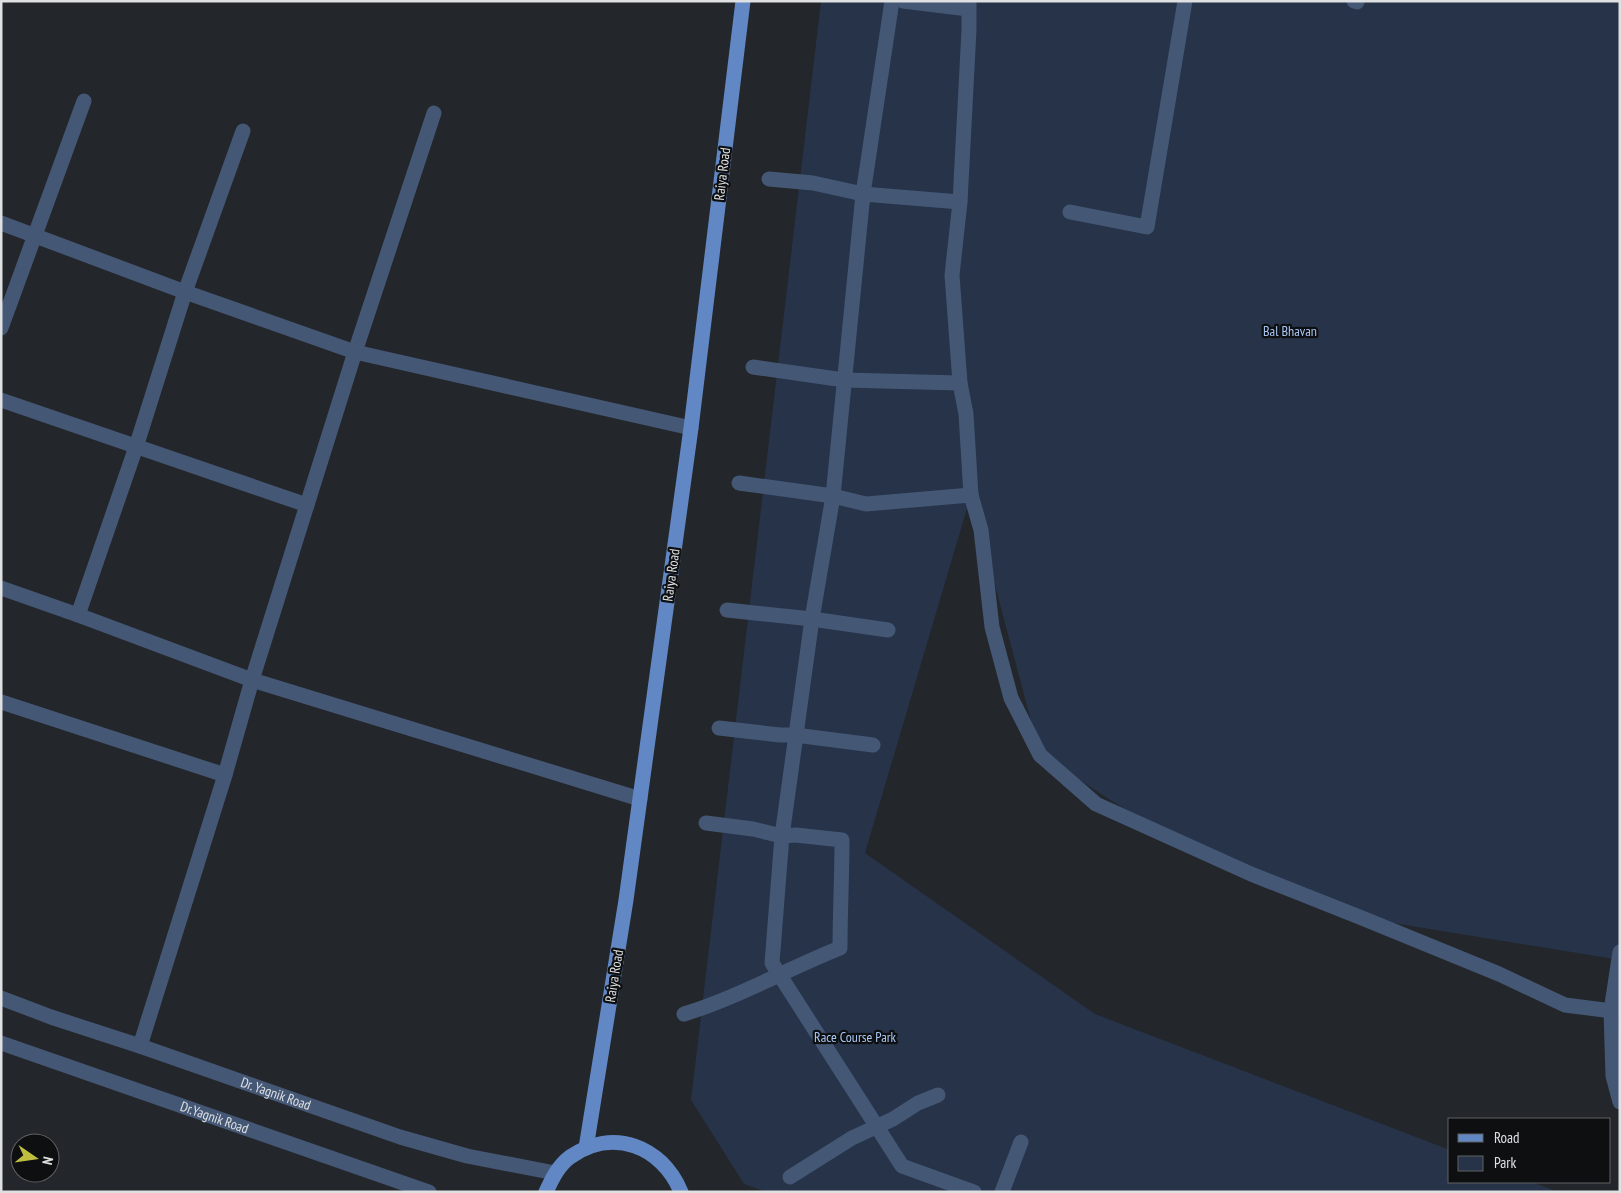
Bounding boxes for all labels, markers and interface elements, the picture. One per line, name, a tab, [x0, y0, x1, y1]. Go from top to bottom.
street label: Raiya Road	[710, 147, 734, 201]
park label: Bal Bhavan	[1263, 322, 1317, 340]
street label: Raiya Road	[658, 547, 684, 603]
street label: Raiya Road	[601, 948, 627, 1004]
park label: Race Course Park	[814, 1028, 897, 1046]
street label: Dr. Yagnik Road	[238, 1073, 313, 1114]
street label: Dr.Yagnik Road	[178, 1097, 251, 1138]
legend	[1448, 1118, 1611, 1183]
text: Road	[1494, 1128, 1520, 1147]
north arrow	[10, 1133, 60, 1183]
text: Park	[1494, 1153, 1516, 1172]
text: N	[38, 1155, 57, 1167]

